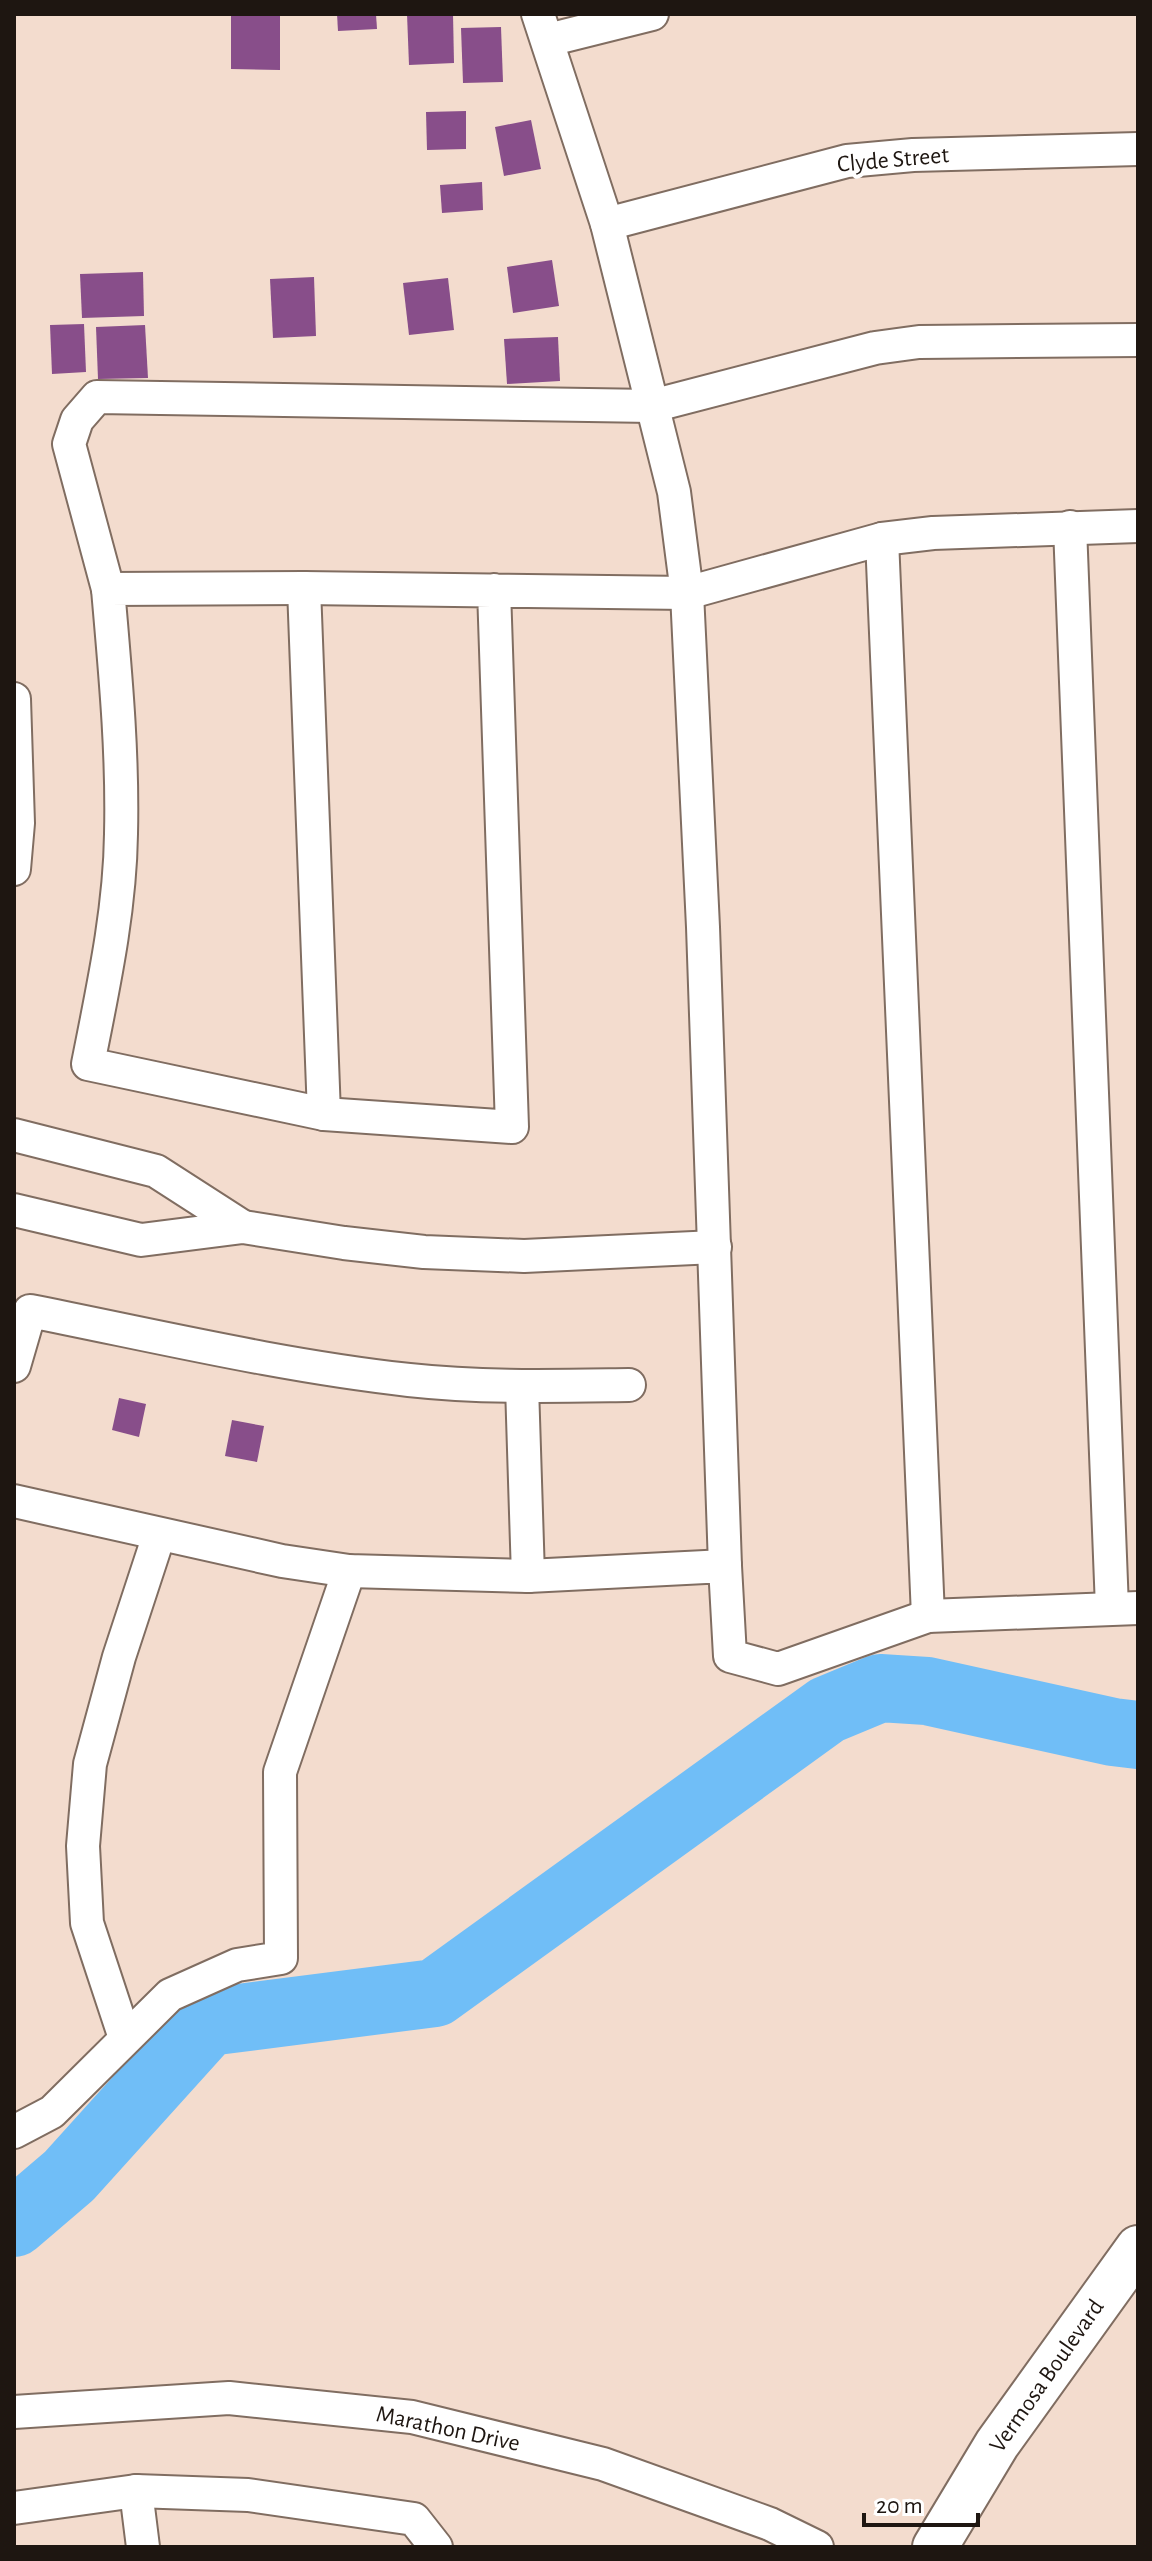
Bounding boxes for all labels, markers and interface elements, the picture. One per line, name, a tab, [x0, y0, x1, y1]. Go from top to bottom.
street label: Clyde Street	[836, 143, 950, 177]
street label: Vermosa Boulevard	[985, 2295, 1109, 2457]
street label: Marathon Drive	[374, 2402, 522, 2456]
scale bar	[864, 2477, 978, 2527]
text: 20 m	[876, 2494, 923, 2518]

